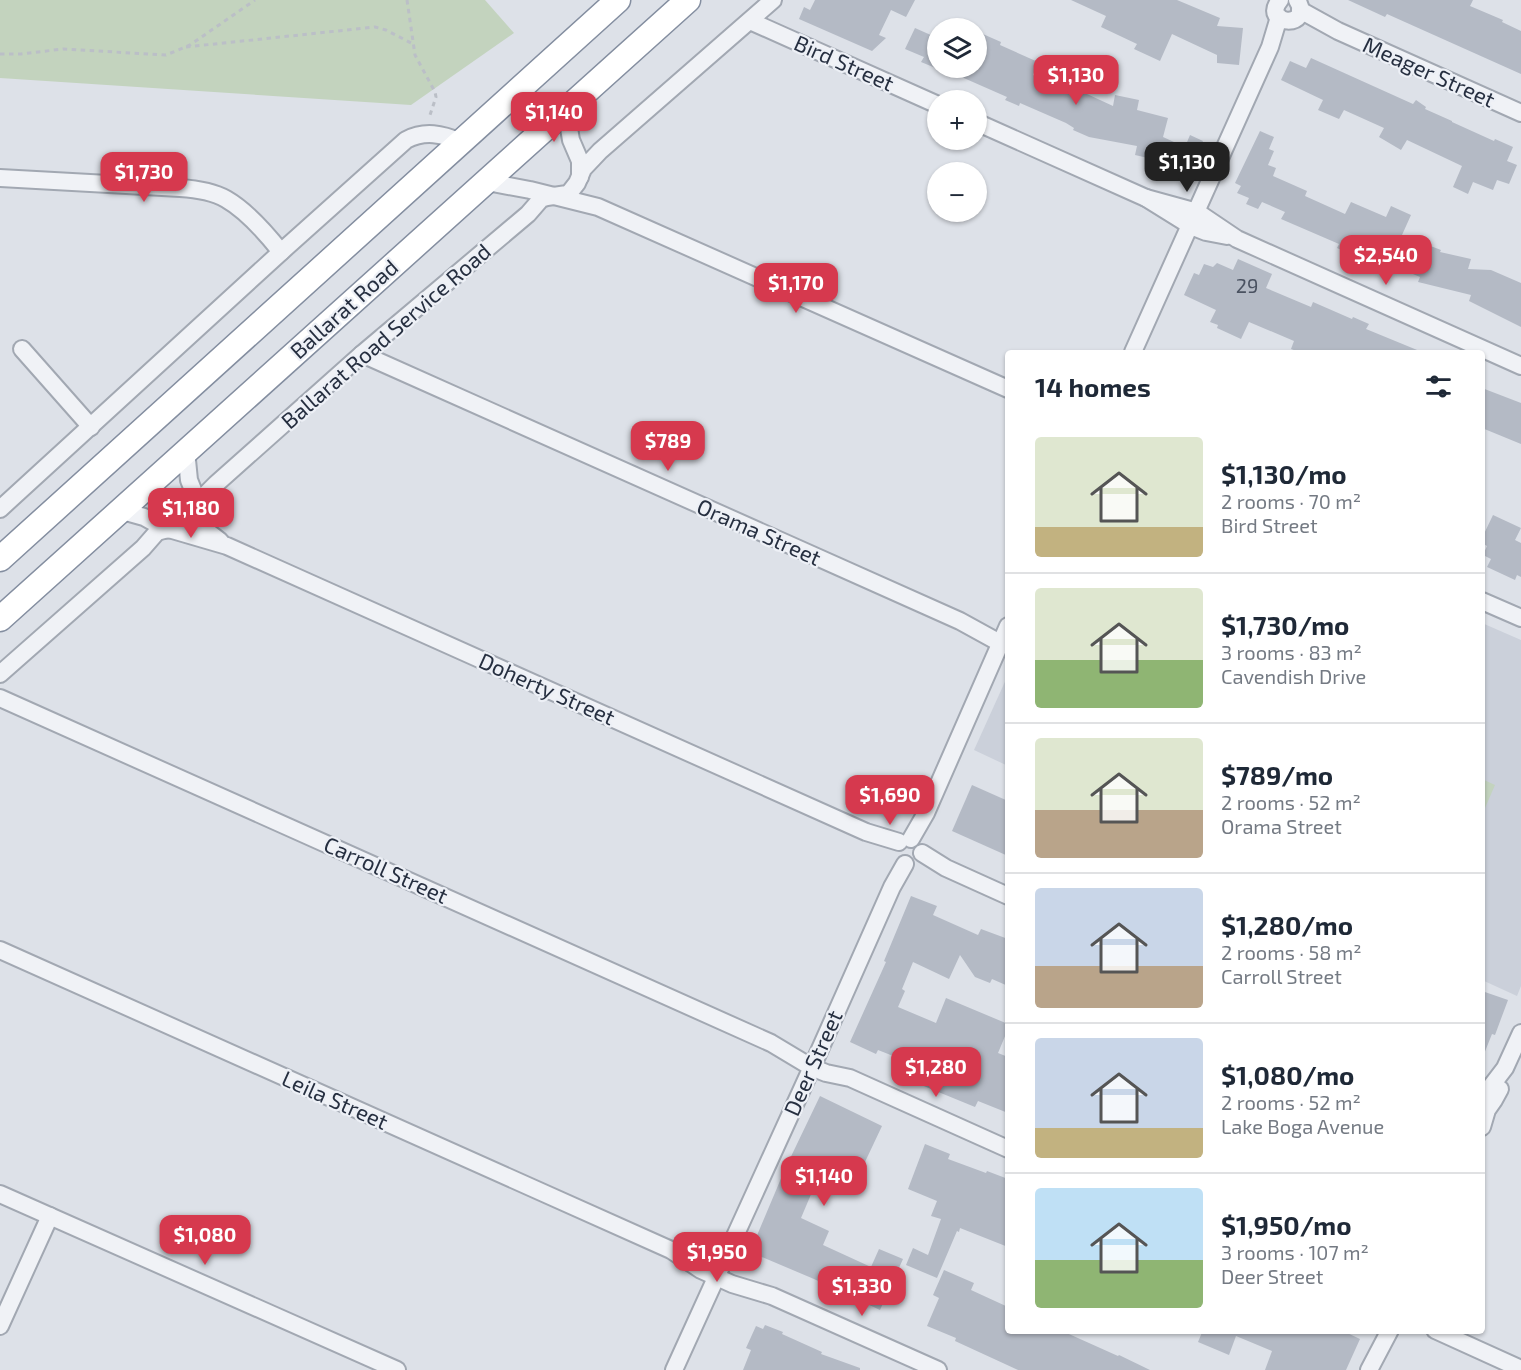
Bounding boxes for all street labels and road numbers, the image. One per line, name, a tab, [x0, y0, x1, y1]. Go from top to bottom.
street label: Bird Street	[791, 29, 898, 96]
street label: Meager Street	[1359, 30, 1499, 112]
street label: Ballarat Road Service Road	[275, 237, 495, 433]
street label: Ballarat Road	[284, 253, 402, 363]
street label: Orama Street	[693, 492, 825, 570]
street label: Doherty Street	[475, 646, 619, 730]
street label: Carroll Street	[320, 830, 452, 908]
street label: Deer Street	[777, 1006, 847, 1119]
street label: Leila Street	[278, 1064, 392, 1134]

